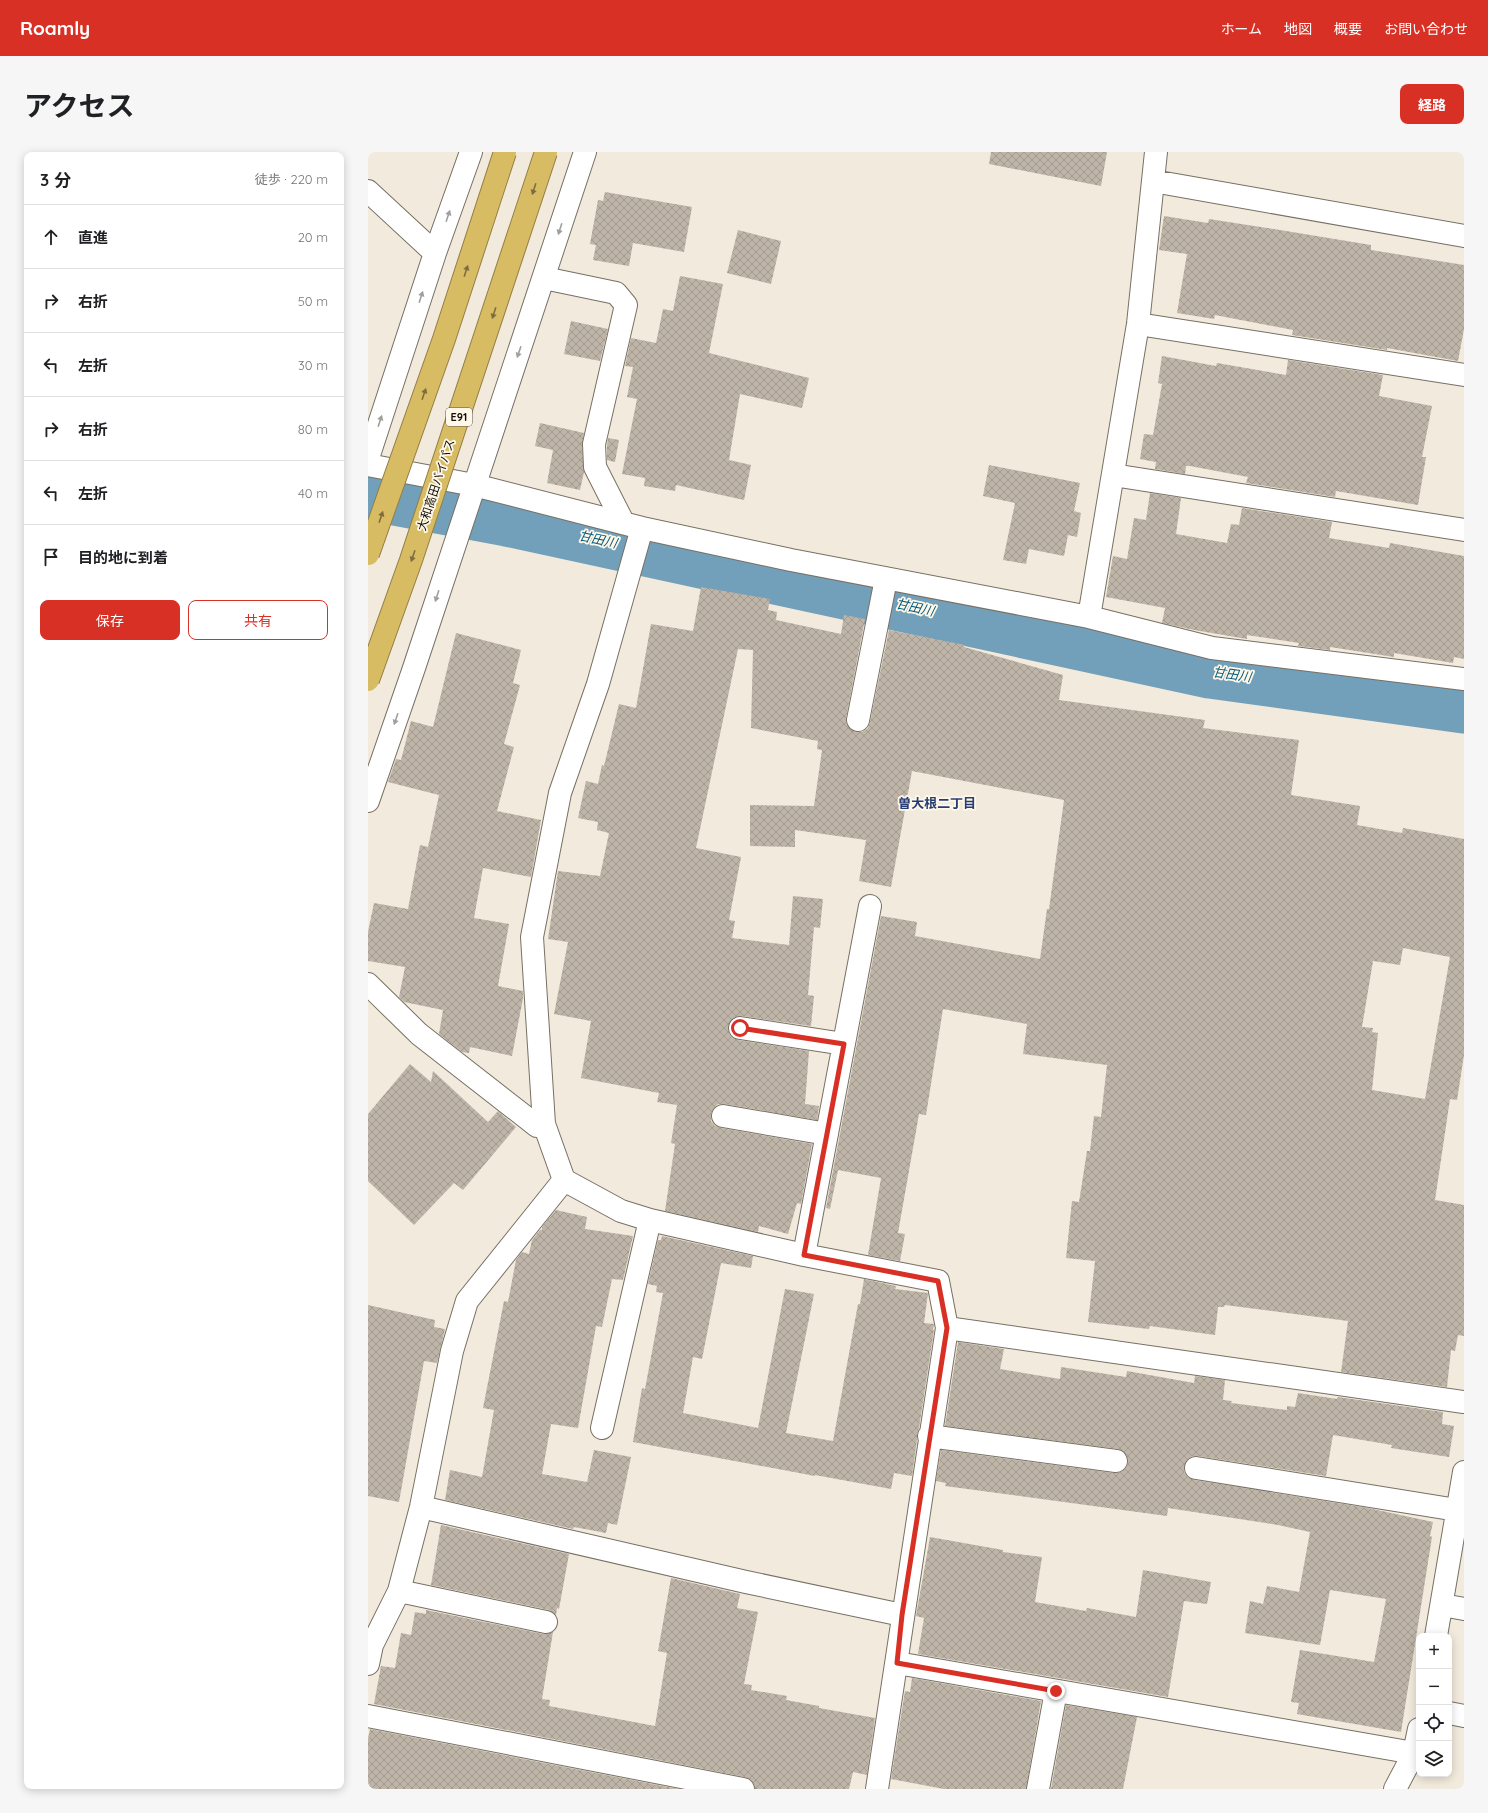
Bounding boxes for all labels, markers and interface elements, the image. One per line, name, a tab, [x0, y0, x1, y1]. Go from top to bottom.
text: Roamly	[20, 16, 90, 40]
text: ホーム	[1220, 20, 1262, 38]
text: 地図	[1284, 20, 1312, 38]
text: 概要	[1334, 20, 1362, 38]
text: お問い合わせ	[1384, 20, 1468, 38]
button: 経路	[1400, 84, 1464, 124]
text: アクセス	[24, 88, 135, 123]
text: 3 分	[40, 169, 71, 190]
text: 徒歩 · 220 m	[255, 171, 328, 187]
one-way arrow	[531, 183, 537, 195]
one-way arrow	[445, 209, 451, 221]
one-way arrow	[557, 223, 563, 235]
icon: ahead	[40, 226, 62, 248]
text: 直進	[78, 228, 108, 247]
text: 20 m	[298, 229, 328, 245]
one-way arrow	[463, 265, 469, 277]
icon: right	[40, 290, 62, 312]
one-way arrow	[418, 291, 424, 303]
text: 右折	[78, 292, 108, 311]
text: 50 m	[298, 293, 328, 309]
one-way arrow	[491, 307, 497, 319]
one-way arrow	[516, 347, 522, 359]
icon: left	[40, 354, 62, 376]
text: 左折	[78, 356, 108, 375]
text: 30 m	[298, 357, 328, 373]
one-way arrow	[421, 388, 427, 400]
road number: E91	[446, 408, 472, 426]
one-way arrow	[377, 415, 383, 427]
icon: right	[40, 418, 62, 440]
text: 右折	[78, 420, 108, 439]
text: 80 m	[298, 421, 328, 437]
street label: 大和高田バイパス	[414, 437, 457, 533]
icon: left	[40, 482, 62, 504]
text: 左折	[78, 484, 108, 503]
text: 40 m	[298, 485, 328, 501]
one-way arrow	[378, 510, 384, 522]
water label: 甘田川	[577, 527, 621, 551]
icon: arrive	[40, 546, 62, 568]
text: 目的地に到着	[78, 548, 168, 567]
one-way arrow	[410, 550, 416, 562]
one-way arrow	[434, 590, 440, 602]
water label: 甘田川	[894, 595, 938, 619]
button: 保存	[40, 600, 180, 640]
button: 共有	[188, 600, 328, 640]
water label: 甘田川	[1212, 663, 1254, 685]
one-way arrow	[393, 713, 399, 725]
district label: 曽大根二丁目	[898, 795, 976, 811]
route start	[731, 1019, 749, 1037]
map controls	[1416, 1633, 1452, 1777]
button: +	[1416, 1633, 1452, 1669]
button: −	[1416, 1669, 1452, 1705]
route end	[1047, 1682, 1065, 1700]
button: locate	[1416, 1705, 1452, 1741]
button: layers	[1416, 1741, 1452, 1777]

